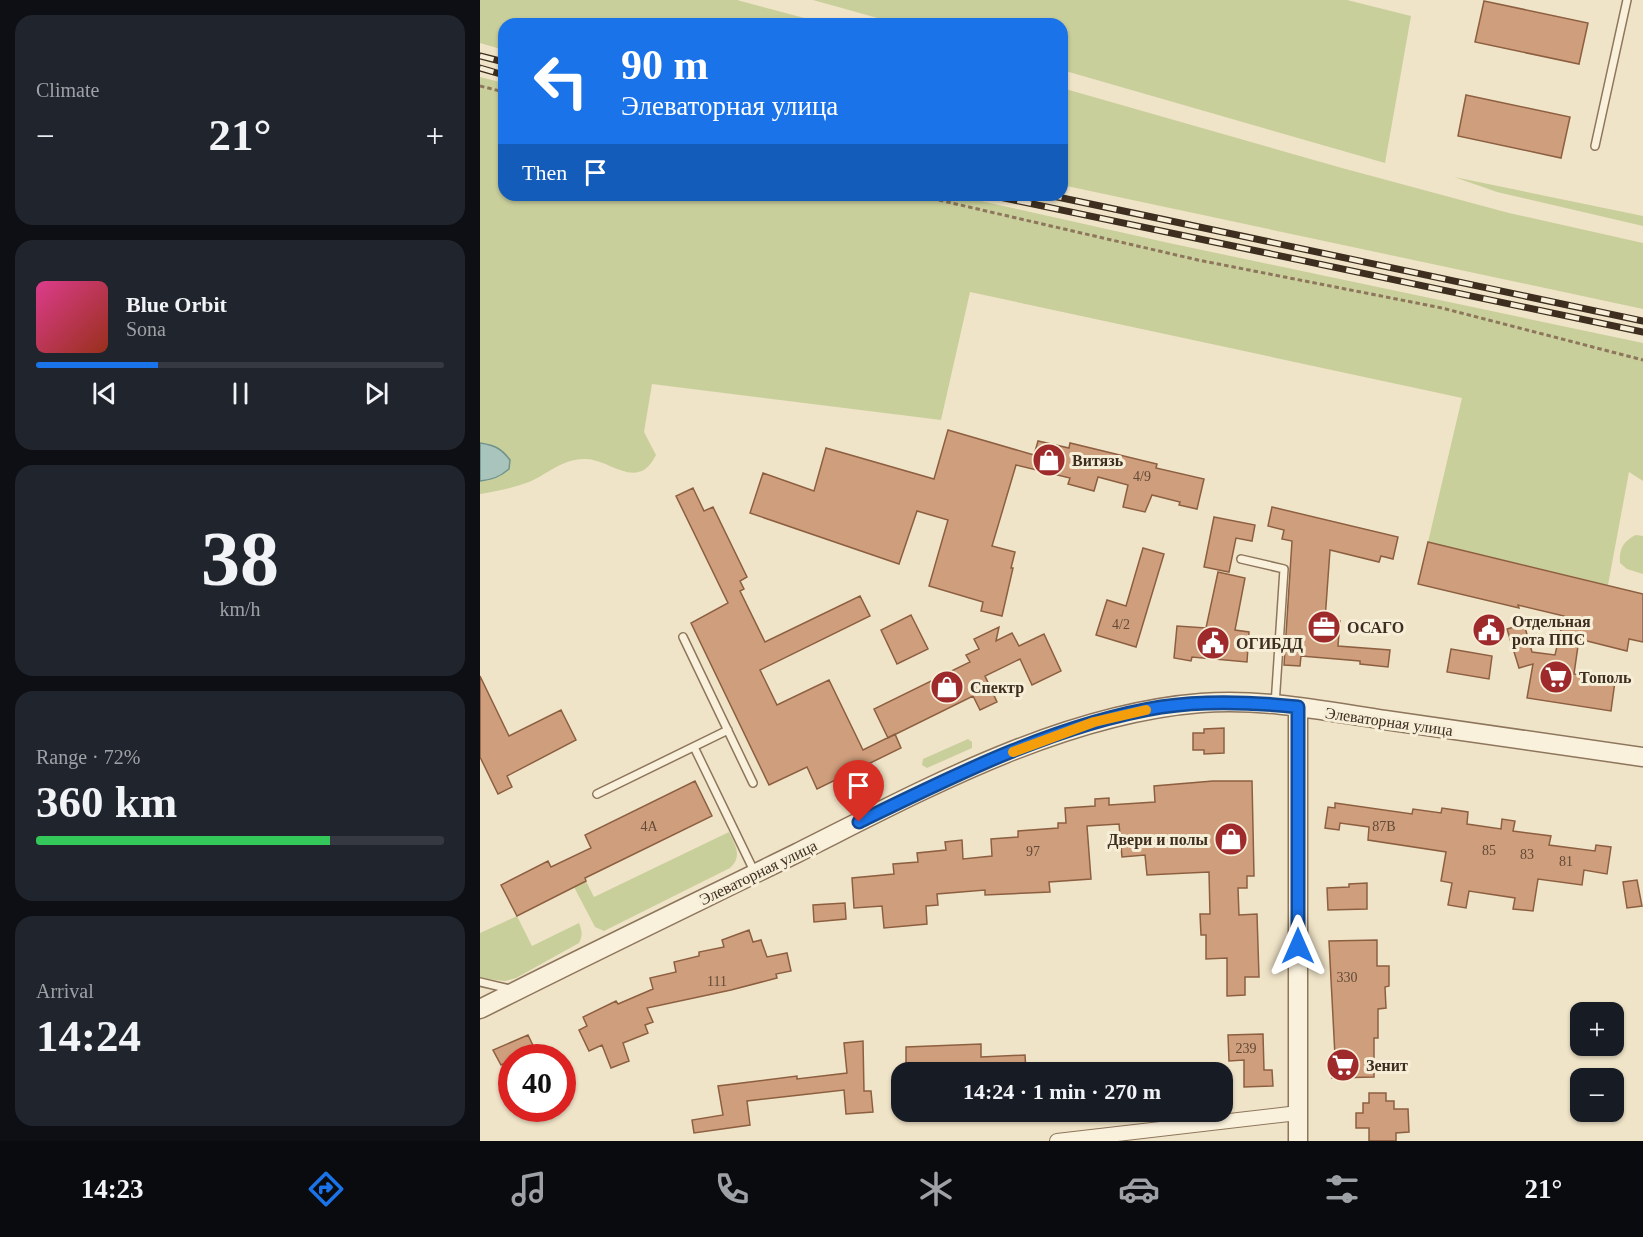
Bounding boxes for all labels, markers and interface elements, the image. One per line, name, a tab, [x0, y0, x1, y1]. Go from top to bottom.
icon: left	[522, 42, 600, 120]
text: 90 m	[621, 42, 709, 88]
text: Climate	[36, 79, 99, 101]
text: Элеваторная улица	[621, 91, 838, 121]
text: 21°	[209, 110, 272, 160]
text: −	[36, 118, 55, 154]
text: +	[425, 118, 444, 154]
icon: arrive	[579, 156, 612, 189]
text: Then	[522, 160, 567, 185]
text: Blue Orbit	[126, 292, 227, 317]
text: Sona	[126, 318, 166, 340]
icon: previous	[88, 377, 121, 410]
icon: pause	[224, 377, 257, 410]
icon: next	[360, 377, 393, 410]
shop icon: Витязь	[1031, 442, 1067, 478]
place label: Витязь	[1072, 452, 1124, 469]
house number: 4/9	[1133, 469, 1151, 484]
text: 38	[201, 515, 279, 602]
text: km/h	[219, 598, 261, 620]
office icon: ОСАГО	[1306, 609, 1342, 645]
public building icon: Отдельная рота ППС	[1471, 612, 1507, 648]
place label: Отдельная рота ППС	[1512, 613, 1591, 649]
house number: 4/2	[1112, 617, 1130, 632]
place label: ОСАГО	[1347, 619, 1404, 636]
public building icon: ОГИБДД	[1195, 625, 1231, 661]
place label: ОГИБДД	[1236, 635, 1303, 653]
supermarket icon: Тополь	[1538, 659, 1574, 695]
shop icon: Спектр	[929, 669, 965, 705]
place label: Тополь	[1579, 669, 1632, 686]
place label: Спектр	[970, 679, 1024, 697]
street label: Элеваторная улица	[1324, 704, 1454, 740]
text: Range · 72%	[36, 746, 140, 768]
pin	[833, 760, 884, 822]
icon: arrive	[842, 769, 875, 802]
text: 360 km	[36, 777, 177, 827]
house number: 4А	[640, 819, 658, 834]
house number: 87В	[1372, 819, 1396, 834]
shop icon: Двери и полы	[1213, 821, 1249, 857]
place label: Двери и полы	[1107, 831, 1209, 849]
street label: Элеваторная улица	[697, 837, 820, 909]
house number: 85	[1482, 843, 1496, 858]
house number: 97	[1026, 844, 1040, 859]
house number: 83	[1520, 847, 1534, 862]
house number: 81	[1559, 854, 1573, 869]
position arrow	[1266, 914, 1330, 978]
house number: 330	[1337, 970, 1358, 985]
house number: 111	[707, 974, 727, 989]
text: Arrival	[36, 980, 94, 1002]
map controls	[1570, 1002, 1624, 1122]
button: +	[1570, 1002, 1624, 1056]
text: 14:24	[36, 1011, 141, 1061]
house number: 239	[1236, 1041, 1257, 1056]
speed limit sign: 40	[498, 1044, 576, 1122]
supermarket icon: Зенит	[1325, 1047, 1361, 1083]
place label: Зенит	[1366, 1057, 1408, 1074]
button: −	[1570, 1068, 1624, 1122]
text: 14:24 · 1 min · 270 m	[963, 1079, 1161, 1104]
icon: directions	[305, 1168, 347, 1210]
icon: music	[508, 1168, 550, 1210]
icon: phone	[711, 1168, 753, 1210]
icon: climate	[915, 1168, 957, 1210]
icon: car	[1118, 1168, 1160, 1210]
icon: filters	[1321, 1168, 1363, 1210]
text: 14:23	[81, 1174, 144, 1204]
text: 21°	[1524, 1174, 1562, 1204]

